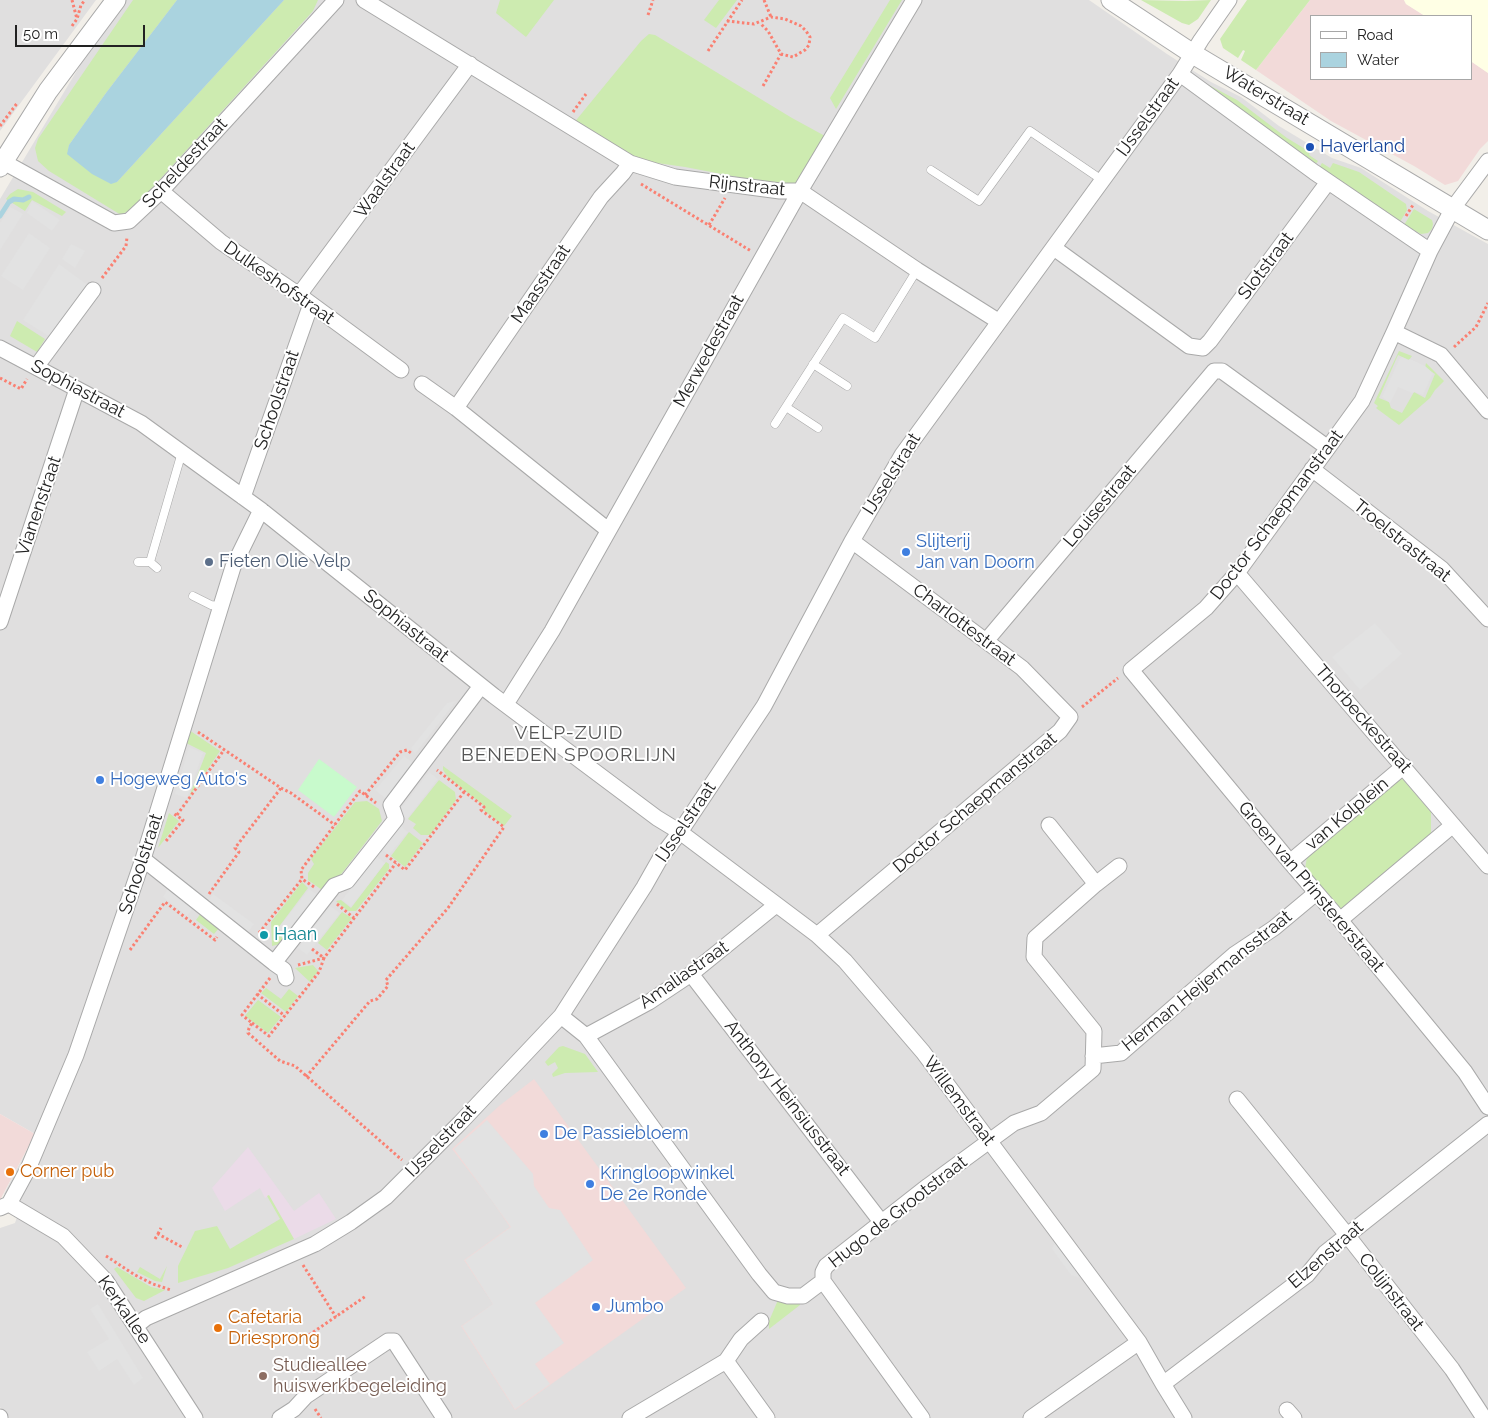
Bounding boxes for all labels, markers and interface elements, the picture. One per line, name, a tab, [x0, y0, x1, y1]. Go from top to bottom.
scale bar	[18, 15, 148, 47]
legend	[1310, 15, 1473, 80]
text: 50 m	[23, 25, 58, 43]
text: Road	[1357, 26, 1393, 44]
text: Water	[1357, 51, 1399, 69]
street label: Waterstraat	[1219, 62, 1313, 130]
street label: IJsselstraat	[1112, 73, 1184, 161]
street label: Scheldestraat	[138, 114, 232, 212]
place label: Haverland	[1320, 136, 1405, 158]
street label: Waalstraat	[350, 138, 420, 222]
marker: Haverland	[1304, 141, 1316, 153]
street label: Rijnstraat	[708, 171, 786, 201]
street label: Slotstraat	[1234, 228, 1298, 304]
street label: Dulkeshofstraat	[219, 237, 339, 329]
street label: Maasstraat	[507, 240, 575, 328]
street label: Merwedestraat	[669, 291, 749, 411]
street label: Schoolstraat	[250, 347, 304, 453]
street label: Sophiastraat	[27, 355, 129, 423]
street label: Doctor Schaepmanstraat	[1206, 426, 1348, 604]
street label: IJsselstraat	[858, 429, 926, 519]
street label: Vianenstraat	[12, 453, 66, 559]
street label: Louisestraat	[1059, 460, 1141, 552]
street label: Troelstrastraat	[1349, 495, 1455, 587]
place label: Slijterij Jan van Doorn	[916, 531, 1035, 574]
marker: Slijterij Jan van Doorn	[900, 546, 912, 558]
place label: Fieten Olie Velp	[219, 551, 351, 573]
marker: Fieten Olie Velp	[203, 556, 215, 568]
street label: Charlottestraat	[908, 579, 1020, 671]
street label: Sophiastraat	[359, 585, 453, 667]
street label: Thorbeckestraat	[1310, 660, 1416, 778]
district label: VELP-ZUID BENEDEN SPOORLIJN	[459, 722, 679, 766]
street label: Doctor Schaepmanstraat	[889, 728, 1061, 878]
place label: Hogeweg Auto's	[110, 769, 247, 791]
street label: van Kolplein	[1301, 773, 1393, 855]
marker: Hogeweg Auto's	[94, 774, 106, 786]
street label: IJsselstraat	[651, 778, 721, 866]
street label: Groen van Prinstererstraat	[1233, 797, 1389, 977]
street label: Schoolstraat	[115, 811, 167, 917]
street label: Herman Heijermansstraat	[1118, 906, 1296, 1056]
place label: Haan	[274, 924, 317, 946]
marker: Haan	[258, 929, 270, 941]
street label: Amaliastraat	[635, 936, 733, 1014]
street label: Anthony Heinsiusstraat	[720, 1016, 854, 1180]
street label: Willemstraat	[918, 1052, 1000, 1150]
street label: IJsselstraat	[401, 1100, 481, 1182]
place label: De Passiebloem	[554, 1123, 689, 1145]
marker: De Passiebloem	[538, 1128, 550, 1140]
street label: Hugo de Grootstraat	[825, 1151, 971, 1273]
place label: Corner pub	[20, 1161, 114, 1183]
place label: Kringloopwinkel De 2e Ronde	[600, 1163, 734, 1206]
marker: Corner pub	[4, 1166, 16, 1178]
marker: Kringloopwinkel De 2e Ronde	[584, 1178, 596, 1190]
street label: Elzenstraat	[1284, 1217, 1368, 1293]
street label: Colijnstraat	[1354, 1249, 1428, 1335]
street label: Kerkallee	[93, 1272, 155, 1348]
place label: Jumbo	[606, 1296, 664, 1318]
marker: Jumbo	[590, 1301, 602, 1313]
place label: Cafetaria Driesprong	[228, 1307, 320, 1350]
marker: Cafetaria Driesprong	[212, 1322, 224, 1334]
place label: Studieallee huiswerkbegeleiding	[273, 1355, 447, 1398]
marker: Studieallee huiswerkbegeleiding	[257, 1370, 269, 1382]

